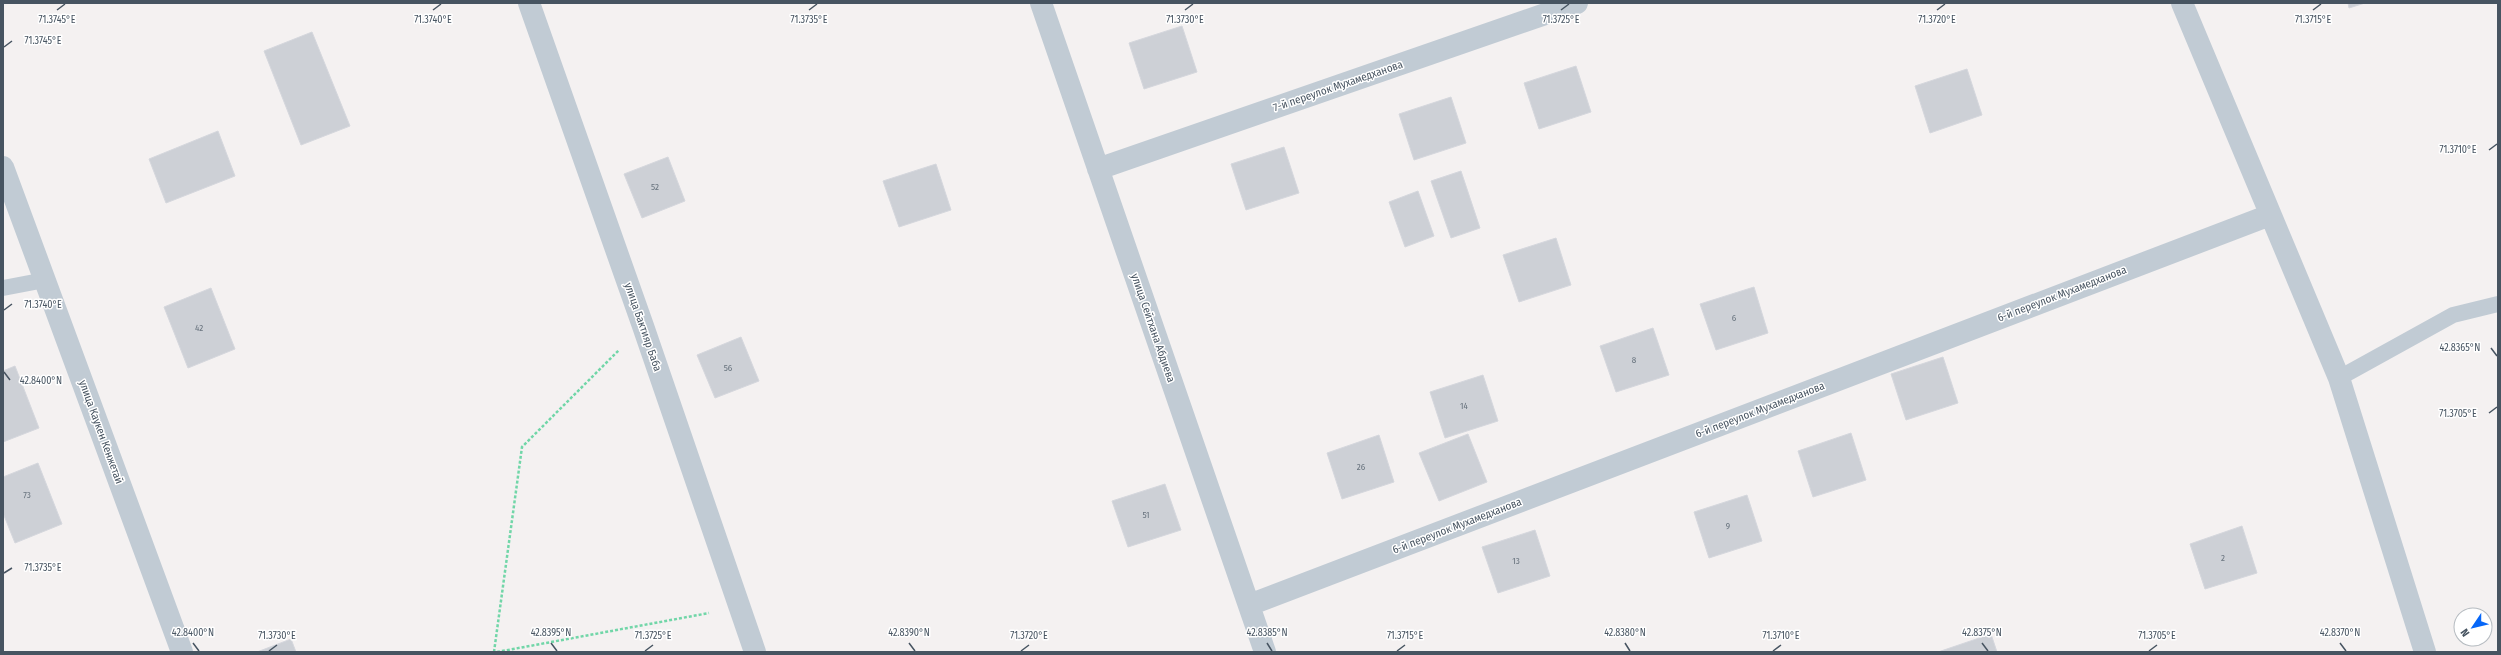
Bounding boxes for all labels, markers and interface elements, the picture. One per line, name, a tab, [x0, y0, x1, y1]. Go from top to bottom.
text: 71.3745°E	[39, 14, 76, 26]
text: 71.3740°E	[414, 14, 452, 26]
text: 71.3735°E	[791, 14, 828, 26]
text: 71.3730°E	[1166, 14, 1204, 26]
text: 71.3725°E	[1543, 14, 1580, 26]
text: 71.3720°E	[1918, 14, 1956, 26]
text: 71.3715°E	[2295, 14, 2331, 26]
text: 71.3745°E	[25, 35, 62, 47]
street label: 7-й переулок Мухамедханова	[1271, 58, 1405, 114]
text: 71.3710°E	[2440, 144, 2477, 156]
house number: 52	[651, 182, 659, 192]
street label: 6-й переулок Мухамедханова	[1996, 263, 2128, 325]
street label: улица Сейтхана Абдиева	[1128, 272, 1178, 384]
street label: улица Бактияр Баба	[622, 281, 664, 373]
text: 71.3740°E	[24, 299, 62, 311]
house number: 6	[1732, 313, 1737, 323]
house number: 42	[195, 323, 203, 333]
text: 42.8365°N	[2440, 342, 2480, 354]
house number: 8	[1632, 355, 1637, 365]
house number: 56	[724, 363, 733, 373]
text: 42.8400°N	[20, 375, 62, 387]
street label: улица Каукен Кенжетай	[76, 378, 126, 486]
street label: 6-й переулок Мухамедханова	[1694, 379, 1826, 441]
house number: 14	[1460, 401, 1469, 411]
text: 71.3705°E	[2439, 408, 2477, 420]
house number: 26	[1357, 462, 1366, 472]
house number: 73	[23, 490, 31, 500]
street label: 6-й переулок Мухамедханова	[1391, 495, 1523, 557]
house number: 51	[1142, 510, 1150, 520]
house number: 9	[1726, 521, 1730, 531]
house number: 2	[2221, 553, 2225, 563]
house number: 13	[1512, 556, 1520, 566]
text: 71.3735°E	[25, 562, 62, 574]
north arrow	[2453, 607, 2493, 647]
text: N	[2458, 626, 2472, 639]
text: 42.8400°N	[172, 627, 214, 639]
text: 42.8395°N	[531, 627, 571, 639]
text: 42.8390°N	[888, 627, 930, 639]
text: 42.8385°N	[1247, 627, 1288, 639]
text: 42.8380°N	[1604, 627, 1646, 639]
text: 42.8375°N	[1962, 627, 2002, 639]
text: 42.8370°N	[2320, 627, 2360, 639]
text: 71.3730°E	[258, 630, 296, 642]
text: 71.3725°E	[635, 630, 672, 642]
text: 71.3720°E	[1010, 630, 1048, 642]
text: 71.3715°E	[1387, 630, 1423, 642]
text: 71.3710°E	[1763, 630, 1800, 642]
text: 71.3705°E	[2138, 630, 2176, 642]

